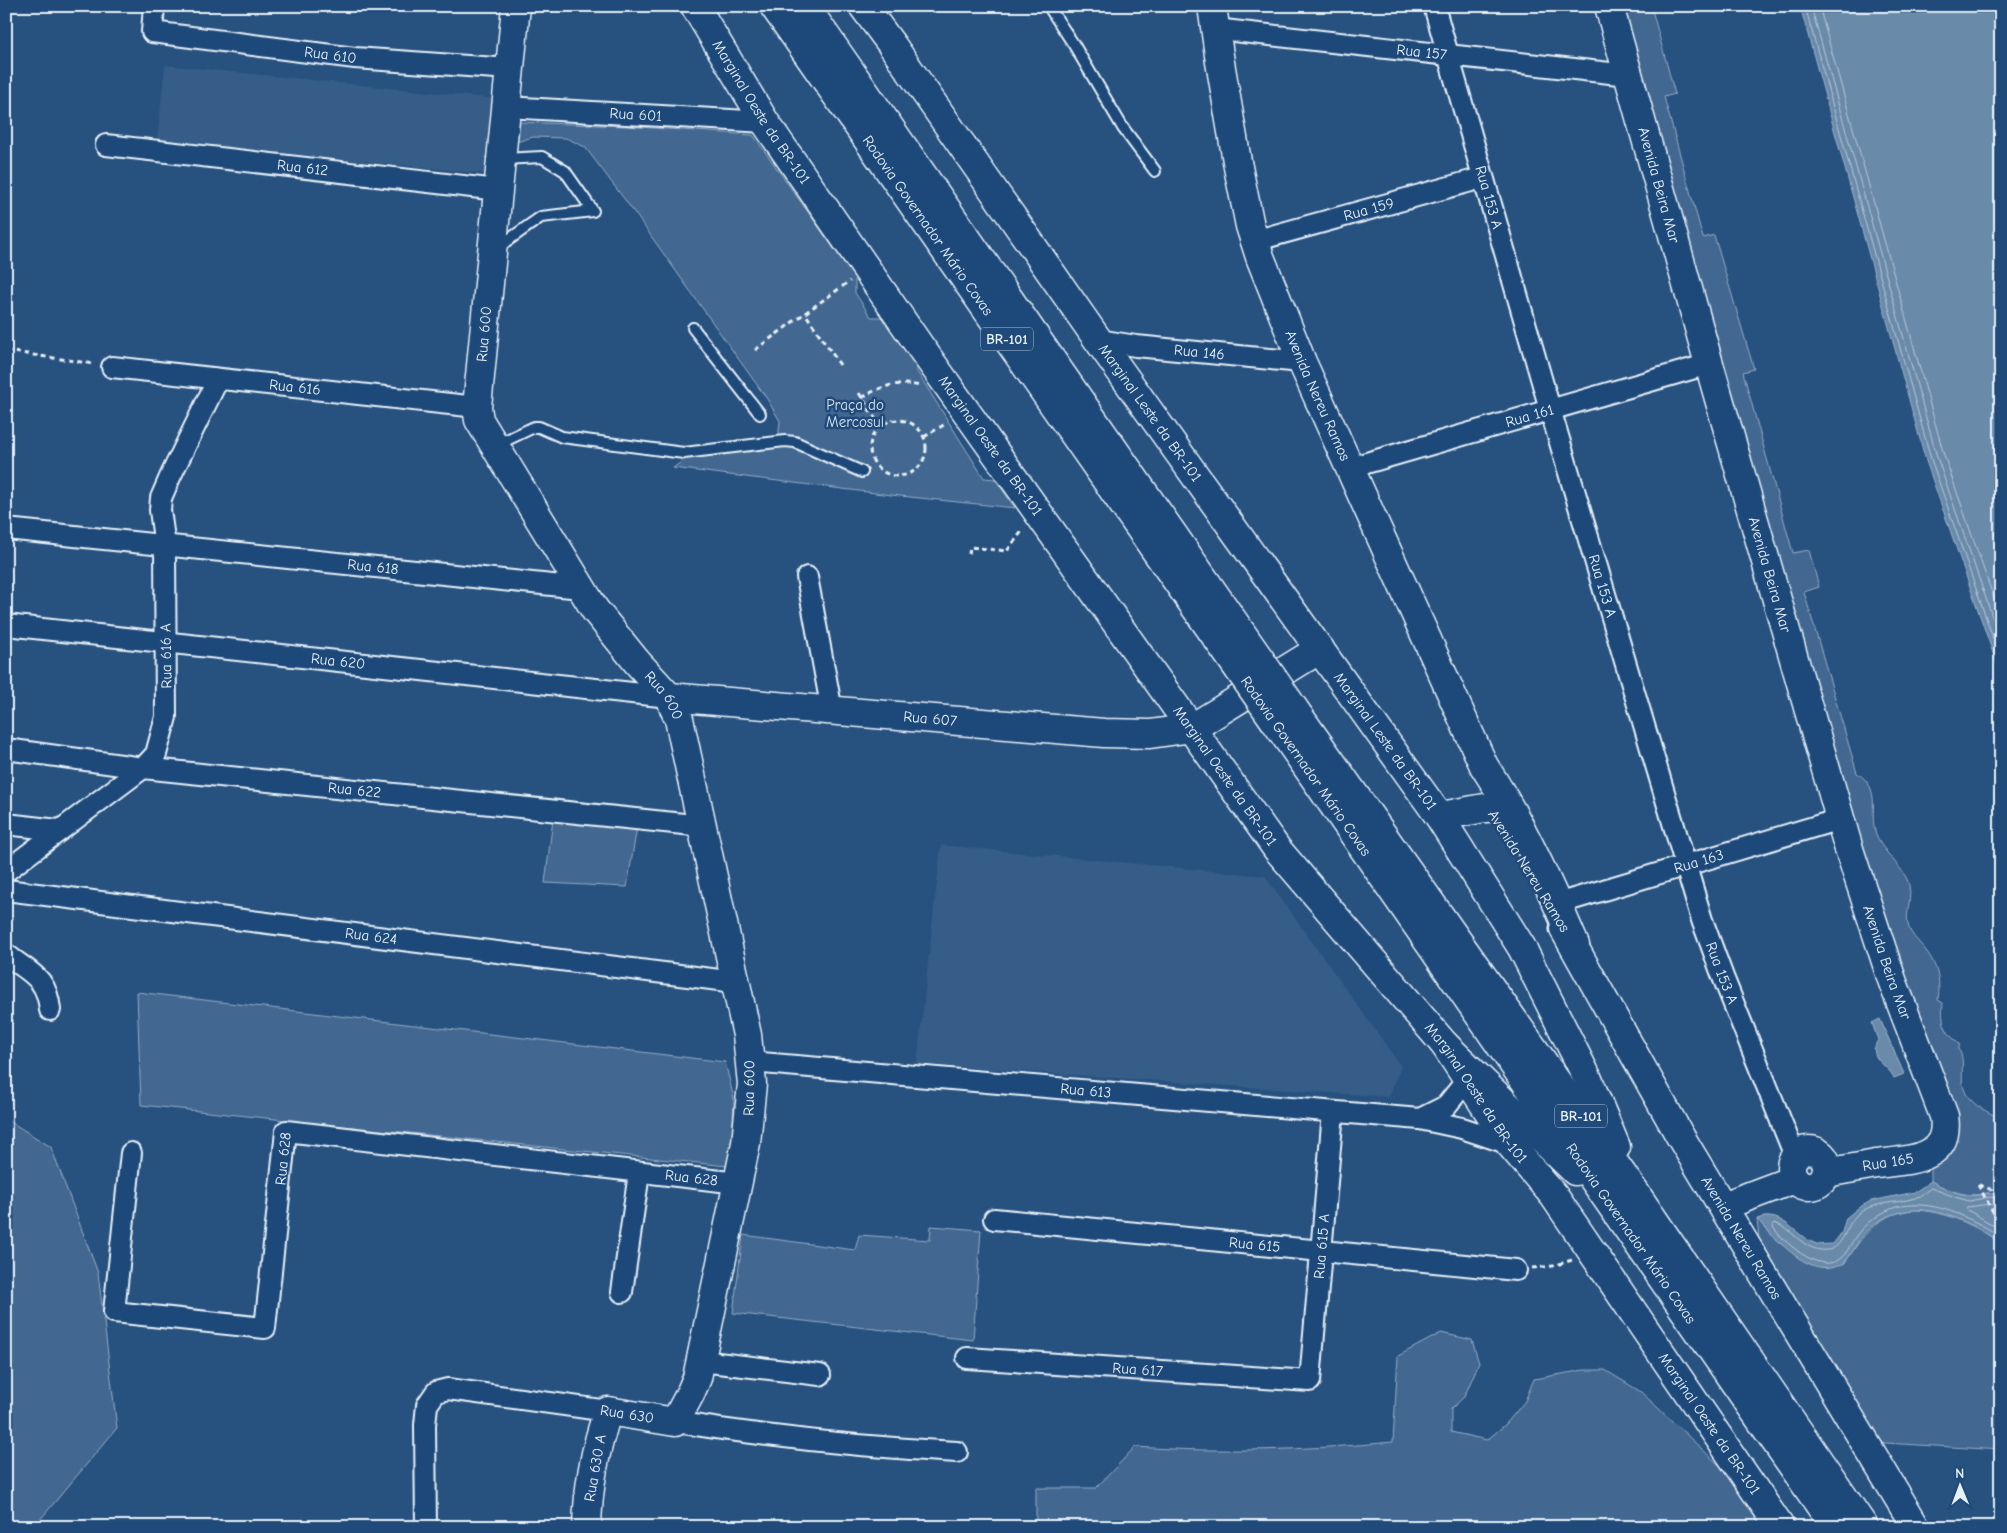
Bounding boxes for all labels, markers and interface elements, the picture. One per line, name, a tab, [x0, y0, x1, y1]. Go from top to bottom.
street label: Marginal Oeste da BR-101	[709, 37, 814, 187]
street label: Rua 157	[1396, 40, 1448, 64]
street label: Rua 610	[303, 43, 358, 67]
street label: Rua 601	[609, 104, 663, 125]
street label: Avenida Beira Mar	[1634, 125, 1684, 245]
street label: Rodovia Governador Mário Covas	[859, 132, 997, 319]
street label: Rua 612	[276, 156, 329, 179]
street label: Rua 153 A	[1471, 164, 1507, 231]
street label: Rua 159	[1342, 194, 1396, 225]
street label: Rua 600	[473, 305, 495, 363]
road number: BR-101	[981, 328, 1033, 350]
street label: Avenida Nereu Ramos	[1281, 328, 1354, 464]
street label: Marginal Leste da BR-101	[1095, 341, 1206, 485]
street label: Rua 146	[1173, 341, 1225, 363]
street label: Marginal Oeste da BR-101	[935, 372, 1046, 519]
street label: Rua 616	[268, 375, 322, 399]
park label: Praça do Mercosul	[826, 396, 884, 431]
street label: Rua 161	[1503, 400, 1556, 431]
street label: Avenida Beira Mar	[1745, 515, 1795, 635]
street label: Rua 153 A	[1585, 552, 1621, 620]
street label: Rua 618	[347, 555, 399, 578]
street label: Rua 616 A	[156, 623, 176, 689]
street label: Rua 620	[310, 649, 366, 673]
street label: Rua 600	[641, 667, 687, 723]
street label: Marginal Leste da BR-101	[1330, 669, 1441, 814]
street label: Rodovia Governador Mário Covas	[1237, 673, 1375, 859]
street label: Marginal Oeste da BR-101	[1169, 702, 1281, 849]
street label: Rua 607	[903, 707, 958, 730]
street label: Rua 622	[327, 778, 382, 802]
street label: Avenida Nereu Ramos	[1484, 807, 1574, 935]
street label: Rua 163	[1672, 845, 1726, 877]
street label: Avenida Beira Mar	[1859, 903, 1915, 1022]
street label: Rua 624	[344, 924, 398, 948]
street label: Rua 153 A	[1702, 940, 1742, 1007]
street label: Marginal Oeste da BR-101	[1421, 1019, 1531, 1167]
street label: Rua 600	[740, 1060, 758, 1116]
street label: Rua 613	[1060, 1079, 1112, 1102]
road number: BR-101	[1555, 1104, 1607, 1128]
street label: Rua 628	[271, 1131, 295, 1186]
street label: Rodovia Governador Mário Covas	[1562, 1140, 1700, 1327]
street label: Rua 165	[1861, 1149, 1915, 1175]
street label: Rua 628	[664, 1166, 719, 1190]
street label: Avenida Nereu Ramos	[1697, 1173, 1785, 1303]
street label: Rua 615 A	[1310, 1213, 1333, 1280]
street label: Rua 615	[1228, 1233, 1281, 1256]
street label: Marginal Oeste da BR-101	[1655, 1349, 1764, 1498]
street label: Rua 617	[1112, 1359, 1163, 1380]
street label: Rua 630	[599, 1401, 655, 1427]
street label: Rua 630 A	[580, 1433, 610, 1503]
north arrow	[1934, 1460, 1984, 1510]
text: N	[1955, 1465, 1964, 1482]

